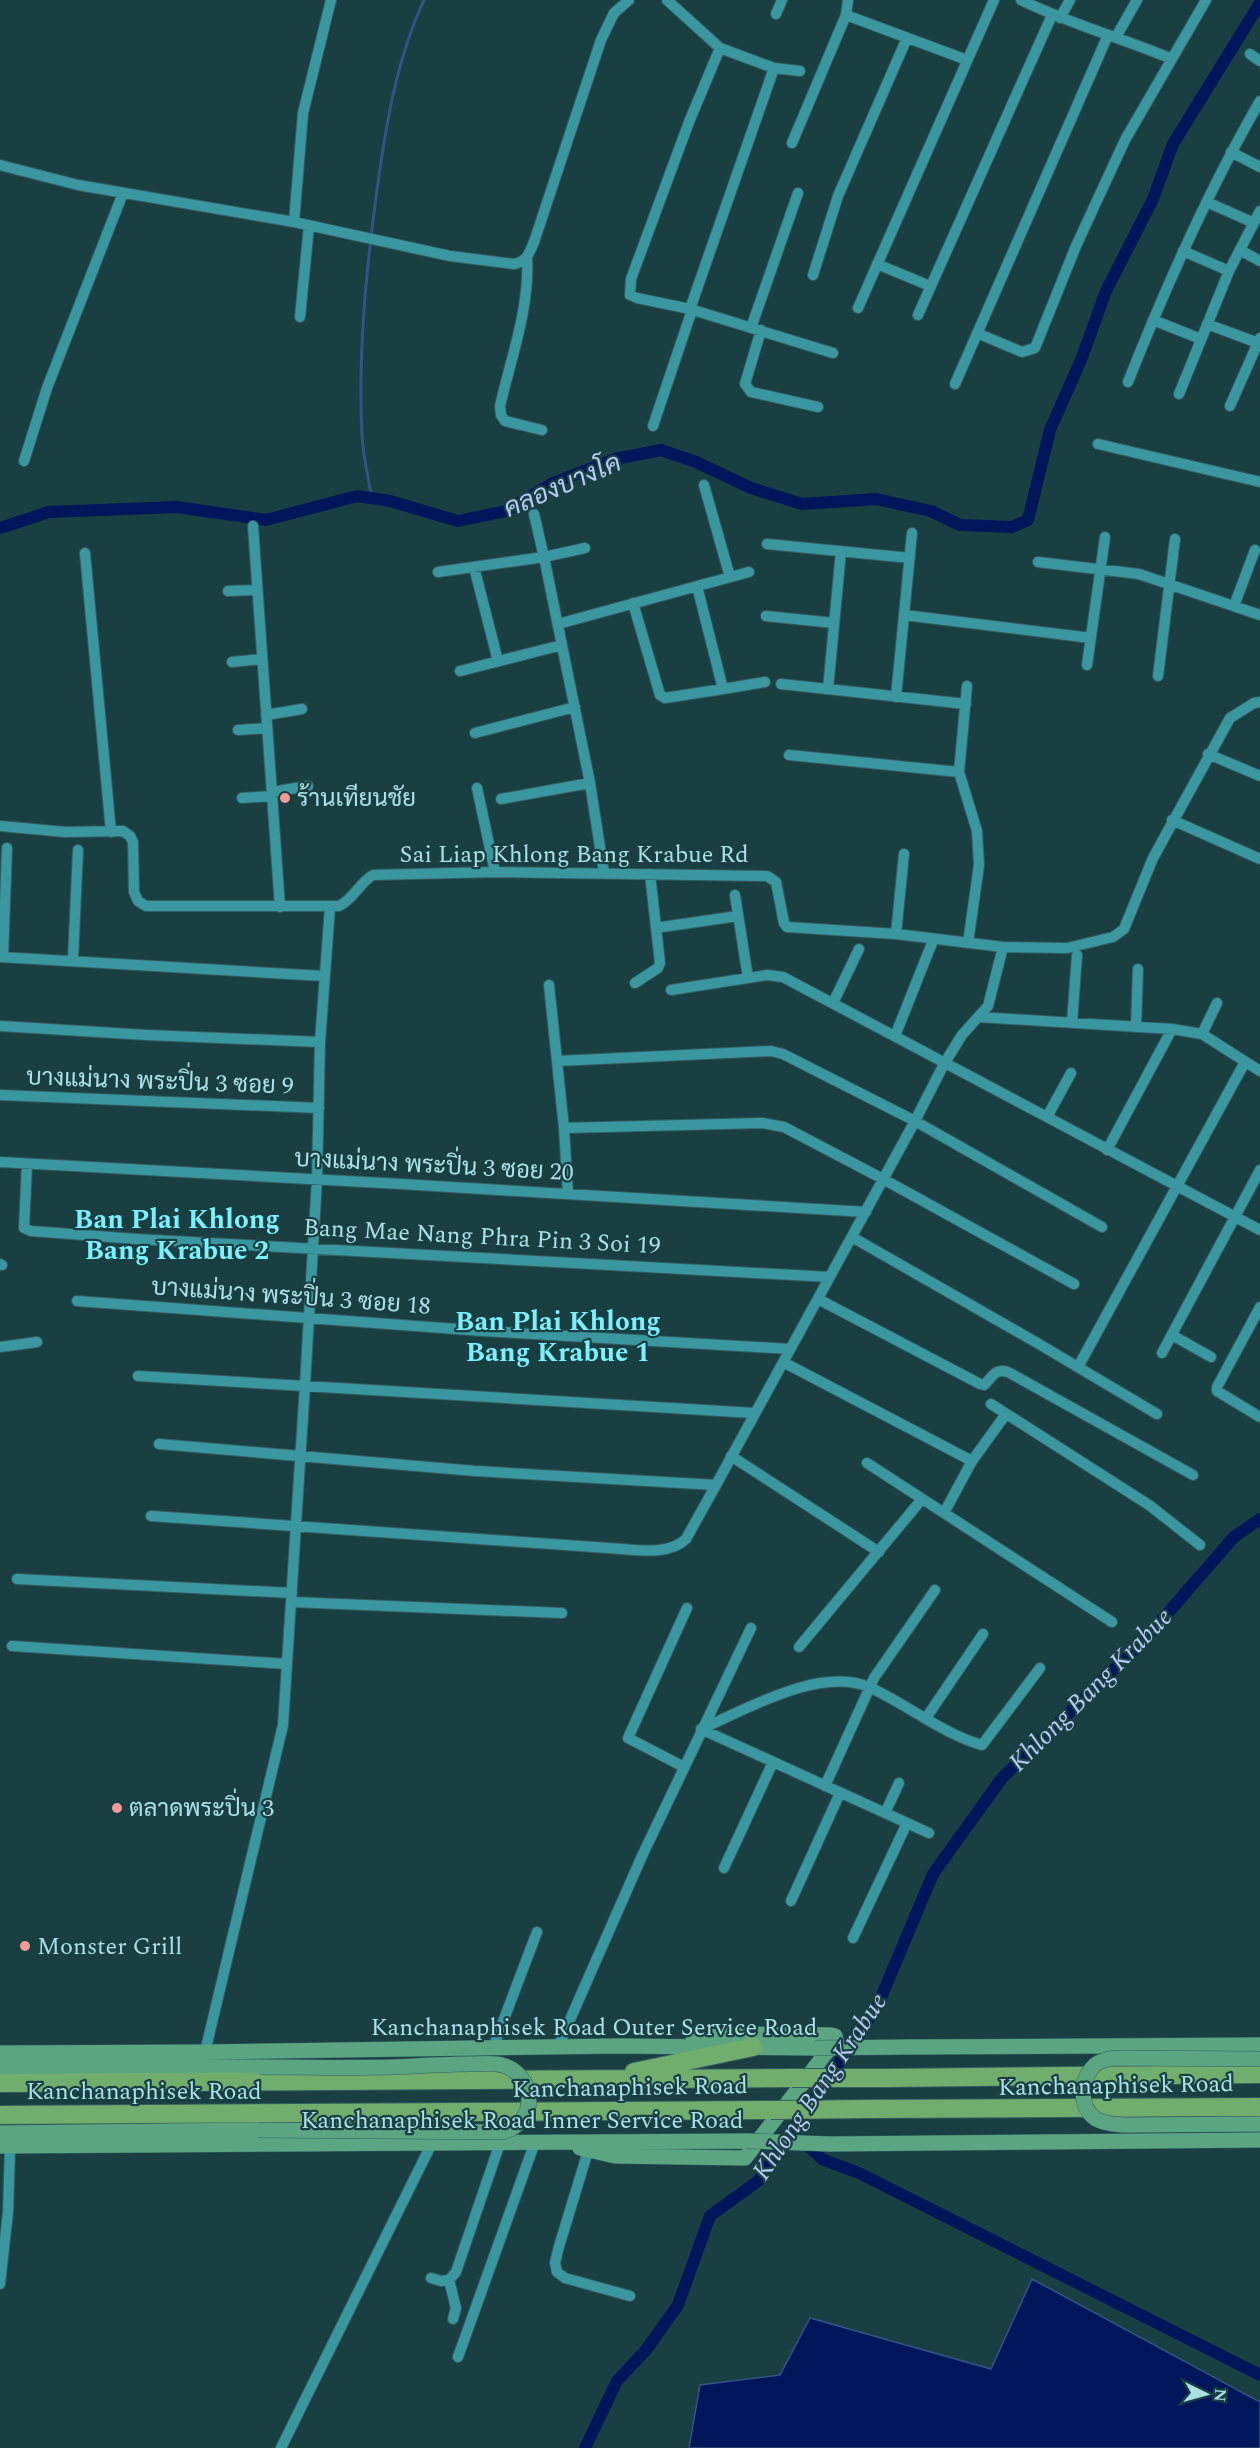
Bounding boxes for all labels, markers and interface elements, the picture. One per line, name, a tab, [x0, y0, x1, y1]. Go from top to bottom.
water label: คลองบางโค	[497, 443, 628, 529]
place label: ร้านเทียนชัย	[297, 781, 416, 817]
marker: ร้านเทียนชัย	[278, 791, 292, 805]
street label: Sai Liap Khlong Bang Krabue Rd	[399, 837, 749, 873]
street label: บางแม่นาง พระปิ่น 3 ซอย 9	[26, 1056, 295, 1105]
street label: บางแม่นาง พระปิ่น 3 ซอย 20	[293, 1138, 575, 1191]
district label: Ban Plai Khlong Bang Krabue 2	[74, 1199, 280, 1272]
street label: Bang Mae Nang Phra Pin 3 Soi 19	[302, 1210, 662, 1264]
street label: บางแม่นาง พระปิ่น 3 ซอย 18	[150, 1266, 432, 1325]
district label: Ban Plai Khlong Bang Krabue 1	[455, 1301, 661, 1374]
water label: Khlong Bang Krabue	[999, 1598, 1182, 1781]
place label: ตลาดพระปิ่น 3	[129, 1788, 274, 1827]
marker: ตลาดพระปิ่น 3	[110, 1801, 124, 1815]
place label: Monster Grill	[37, 1929, 182, 1965]
marker: Monster Grill	[18, 1939, 32, 1953]
water label: Khlong Bang Krabue	[742, 1985, 898, 2188]
street label: Kanchanaphisek Road Outer Service Road	[371, 2010, 817, 2046]
street label: Kanchanaphisek Road	[998, 2066, 1234, 2106]
street label: Kanchanaphisek Road	[512, 2068, 748, 2108]
street label: Kanchanaphisek Road	[26, 2074, 262, 2110]
street label: Kanchanaphisek Road Inner Service Road	[301, 2103, 743, 2139]
north arrow	[1176, 2364, 1236, 2424]
text: N	[1207, 2388, 1232, 2403]

